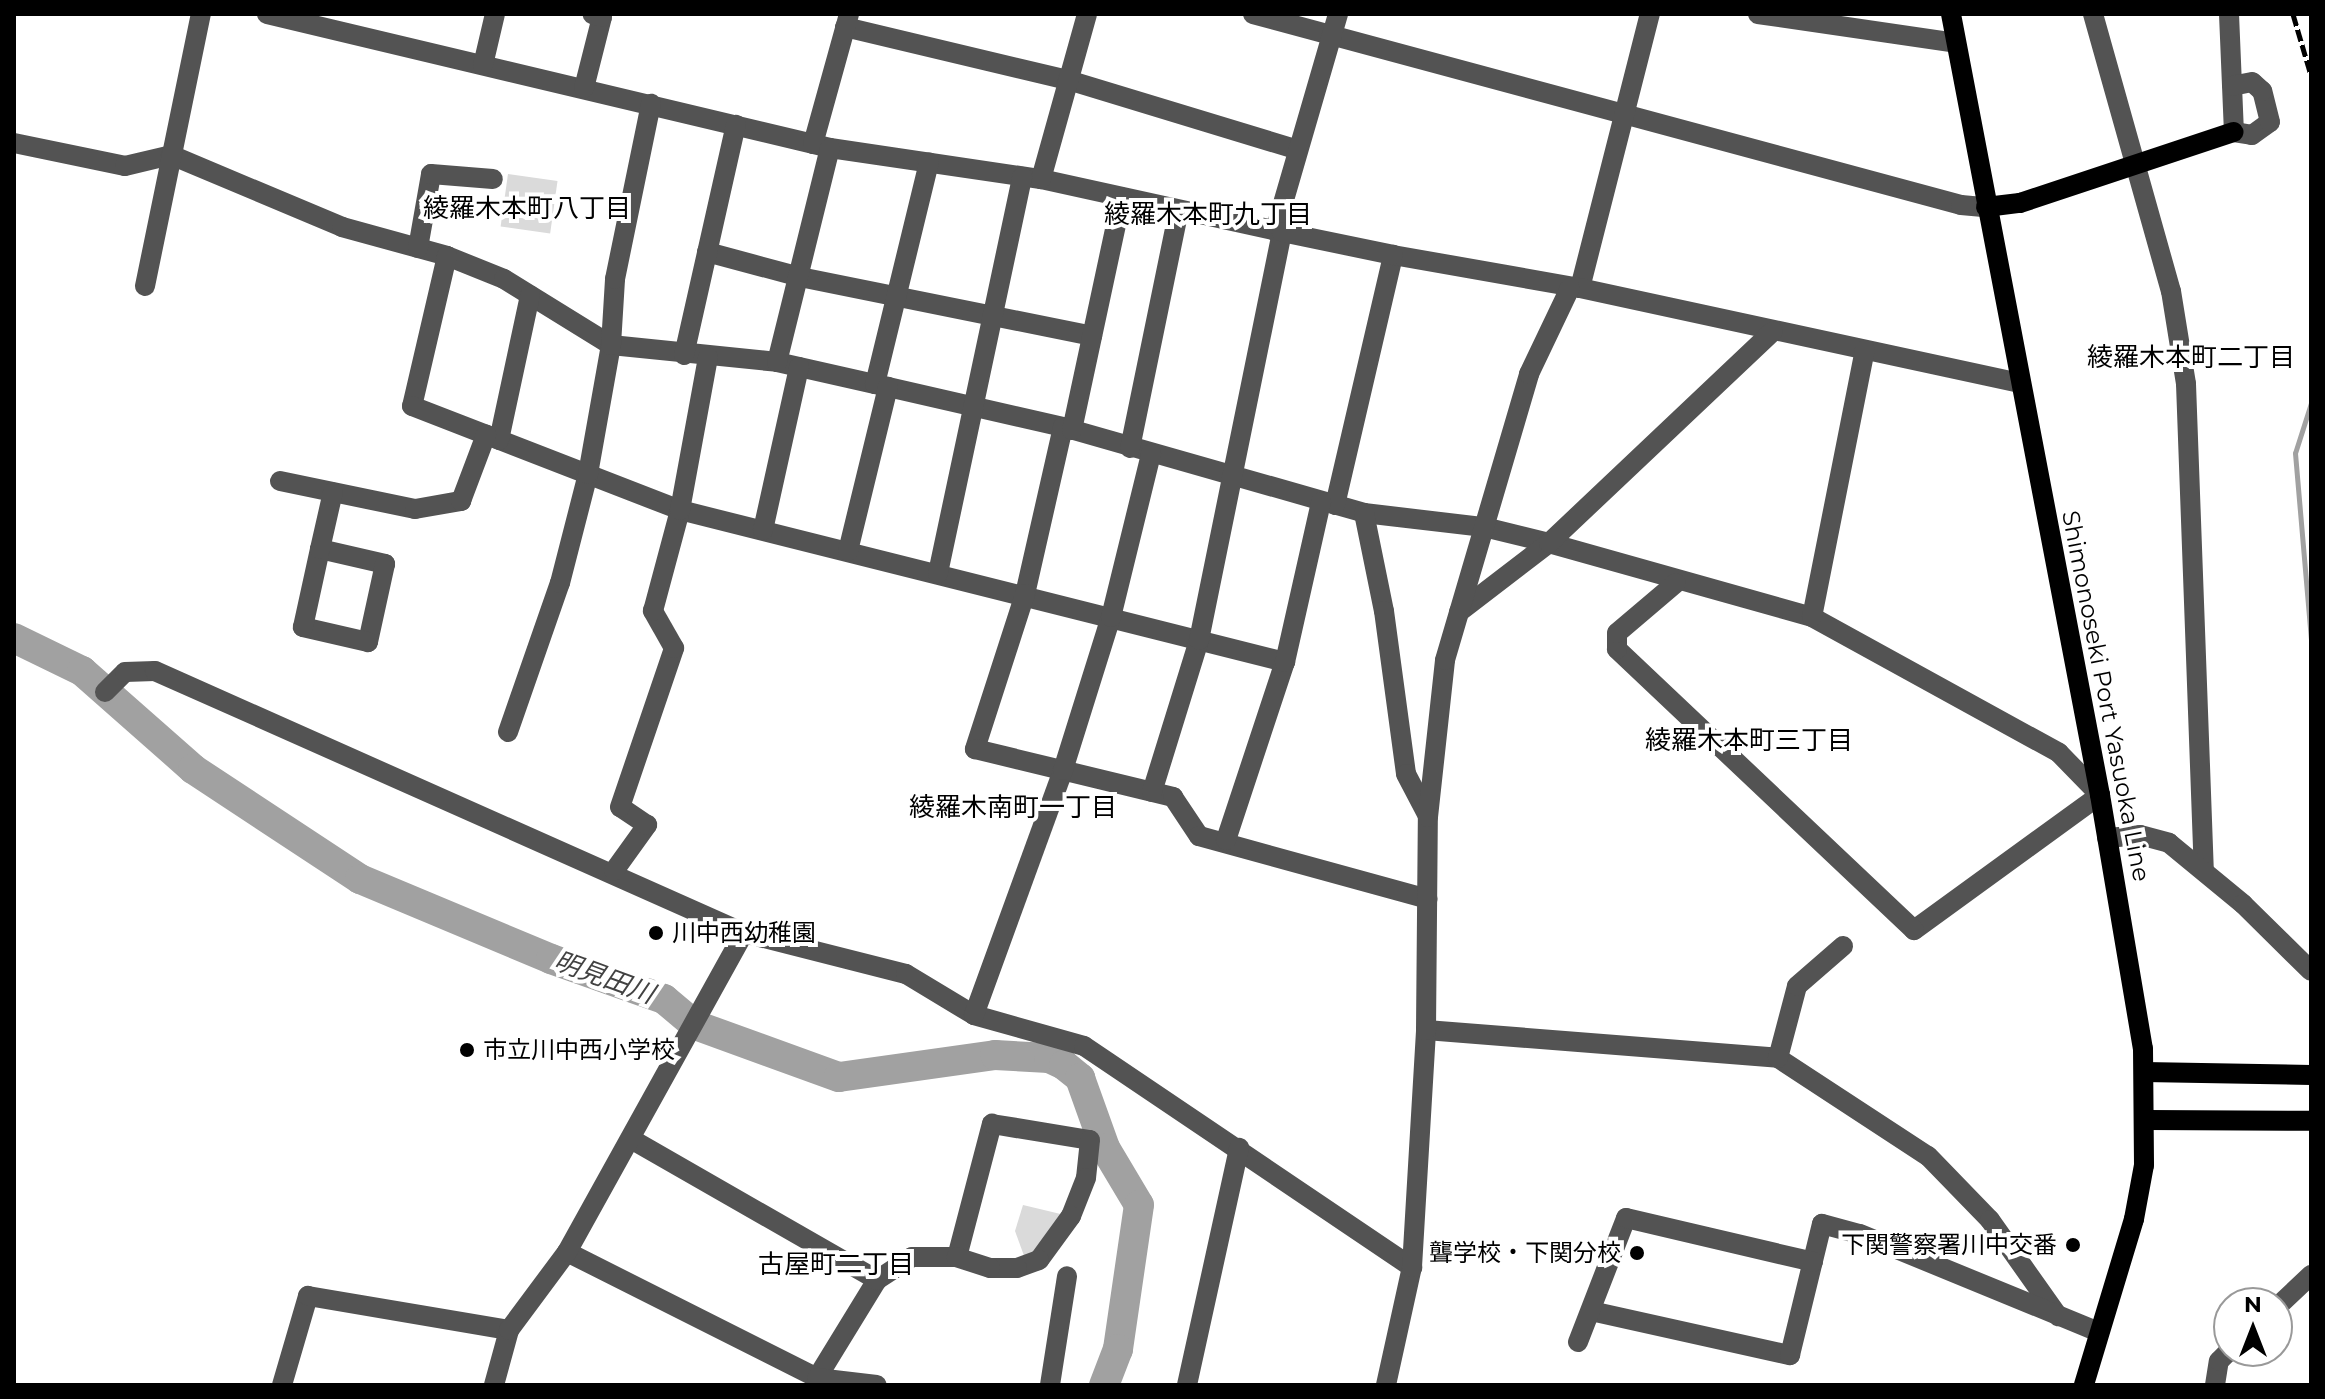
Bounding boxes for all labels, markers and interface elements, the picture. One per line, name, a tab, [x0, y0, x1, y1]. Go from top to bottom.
district label: 綾羅木本町八丁目	[423, 193, 631, 225]
district label: 綾羅木本町九丁目	[1104, 199, 1312, 231]
district label: 綾羅木本町二丁目	[2087, 342, 2295, 374]
street label: Shimonoseki Port Yasuoka Line	[2056, 508, 2156, 884]
district label: 綾羅木本町三丁目	[1645, 725, 1853, 757]
district label: 綾羅木南町一丁目	[909, 792, 1117, 824]
place label: 川中西幼稚園	[672, 919, 816, 947]
marker: 川中西幼稚園	[647, 924, 665, 942]
water label: 明見田川	[550, 946, 658, 1010]
place label: 市立川中西小学校	[483, 1036, 675, 1064]
marker: 市立川中西小学校	[458, 1041, 476, 1059]
place label: 下関警察署川中交番	[1841, 1231, 2057, 1259]
marker: 下関警察署川中交番	[2064, 1236, 2082, 1254]
place label: 聾学校・下関分校	[1429, 1239, 1621, 1267]
marker: 聾学校・下関分校	[1628, 1244, 1646, 1262]
district label: 古屋町二丁目	[758, 1249, 914, 1281]
north arrow	[2213, 1287, 2293, 1367]
text: N	[2244, 1291, 2262, 1318]

